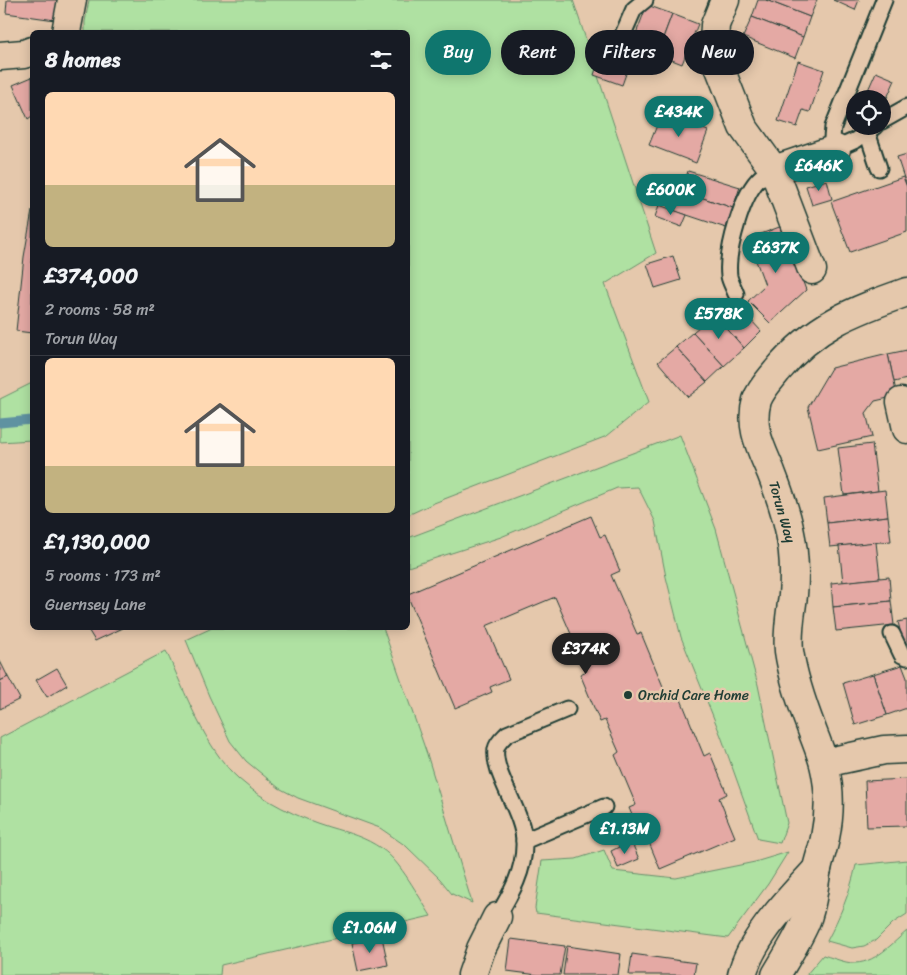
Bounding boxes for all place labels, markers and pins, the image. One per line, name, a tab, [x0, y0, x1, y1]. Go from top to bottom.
pin: £434K	[644, 96, 714, 138]
pin: £646K	[784, 150, 854, 192]
pin: £600K	[636, 174, 706, 216]
pin: £637K	[741, 232, 811, 274]
pin: £578K	[684, 298, 754, 340]
pin: £374K	[551, 632, 621, 675]
place label: Orchid Care Home	[638, 683, 749, 708]
marker: Orchid Care Home	[622, 689, 634, 701]
pin: £1.13M	[584, 812, 666, 855]
pin: £1.06M	[329, 912, 411, 954]

